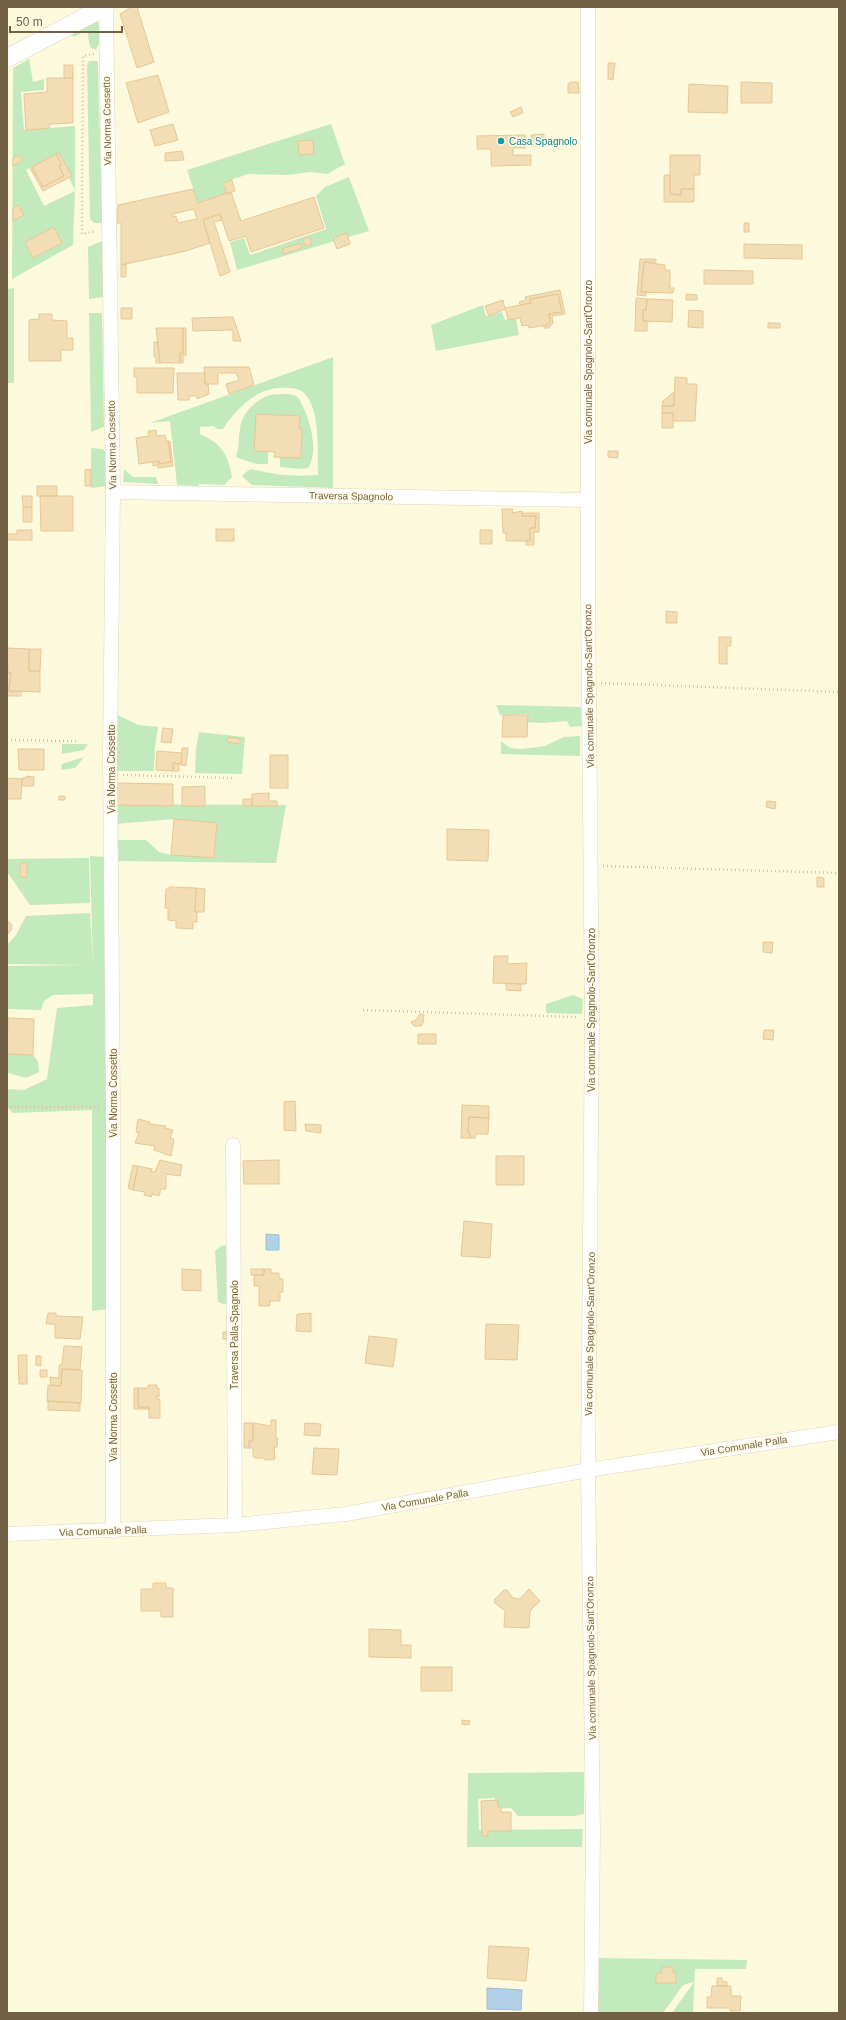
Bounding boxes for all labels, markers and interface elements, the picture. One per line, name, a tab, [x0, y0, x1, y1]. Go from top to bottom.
scale bar	[10, 8, 122, 34]
text: 50 m	[16, 15, 43, 29]
street label: Via Norma Cossetto	[101, 76, 113, 166]
marker: Casa Spagnolo	[496, 136, 506, 146]
place label: Casa Spagnolo	[509, 136, 578, 147]
street label: Via comunale Spagnolo-Sant'Oronzo	[583, 280, 594, 444]
street label: Via Norma Cossetto	[106, 400, 118, 490]
street label: Traversa Spagnolo	[309, 490, 394, 502]
street label: Via comunale Spagnolo-Sant'Oronzo	[582, 603, 596, 768]
street label: Via Norma Cossetto	[106, 724, 117, 814]
street label: Via comunale Spagnolo-Sant'Oronzo	[586, 928, 597, 1092]
street label: Via Norma Cossetto	[108, 1048, 119, 1138]
street label: Via comunale Spagnolo-Sant'Oronzo	[583, 1251, 597, 1416]
street label: Traversa Palla-Spagnolo	[229, 1280, 240, 1390]
street label: Via Norma Cossetto	[108, 1372, 119, 1462]
street label: Via Comunale Palla	[700, 1434, 789, 1458]
street label: Via Comunale Palla	[381, 1487, 470, 1513]
street label: Via Comunale Palla	[59, 1524, 147, 1538]
street label: Via comunale Spagnolo-Sant'Oronzo	[584, 1575, 598, 1740]

